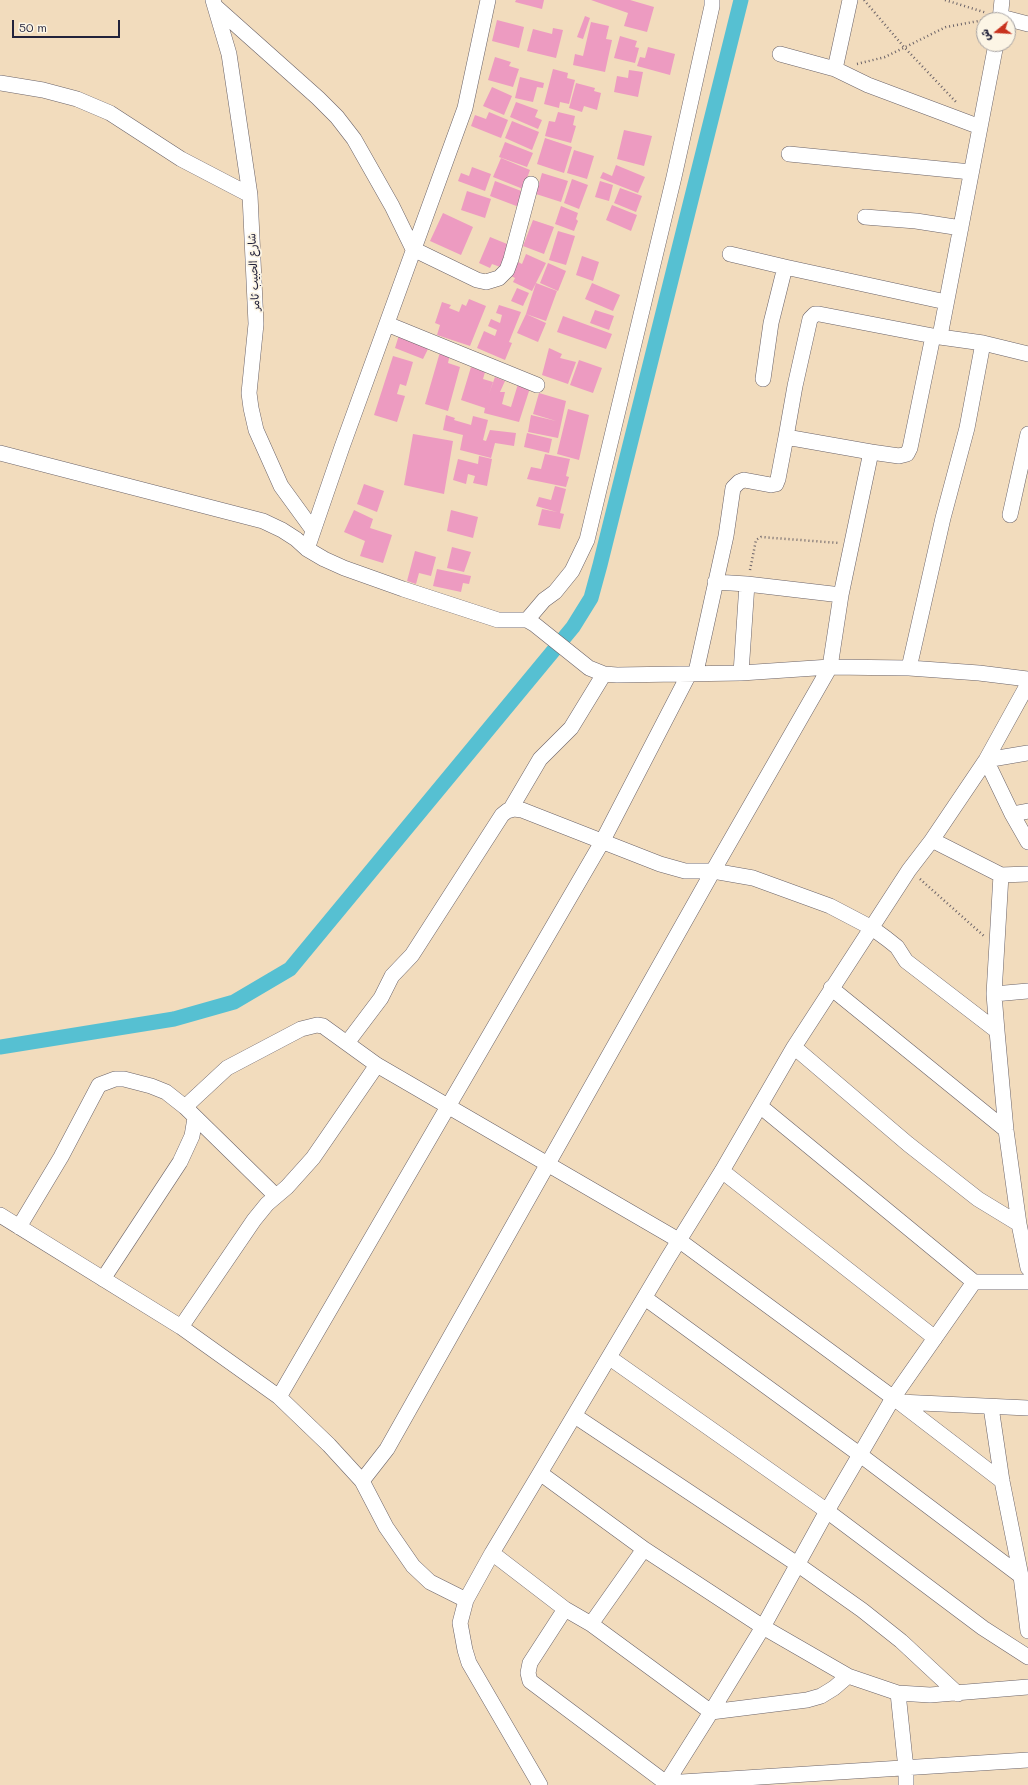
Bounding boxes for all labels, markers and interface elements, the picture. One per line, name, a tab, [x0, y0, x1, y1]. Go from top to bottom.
scale bar	[14, 12, 122, 38]
north arrow	[976, 12, 1016, 52]
text: 50 m	[19, 19, 47, 35]
text: ش	[976, 27, 994, 44]
street label: شارع الحبيب ثامر	[245, 233, 263, 311]

